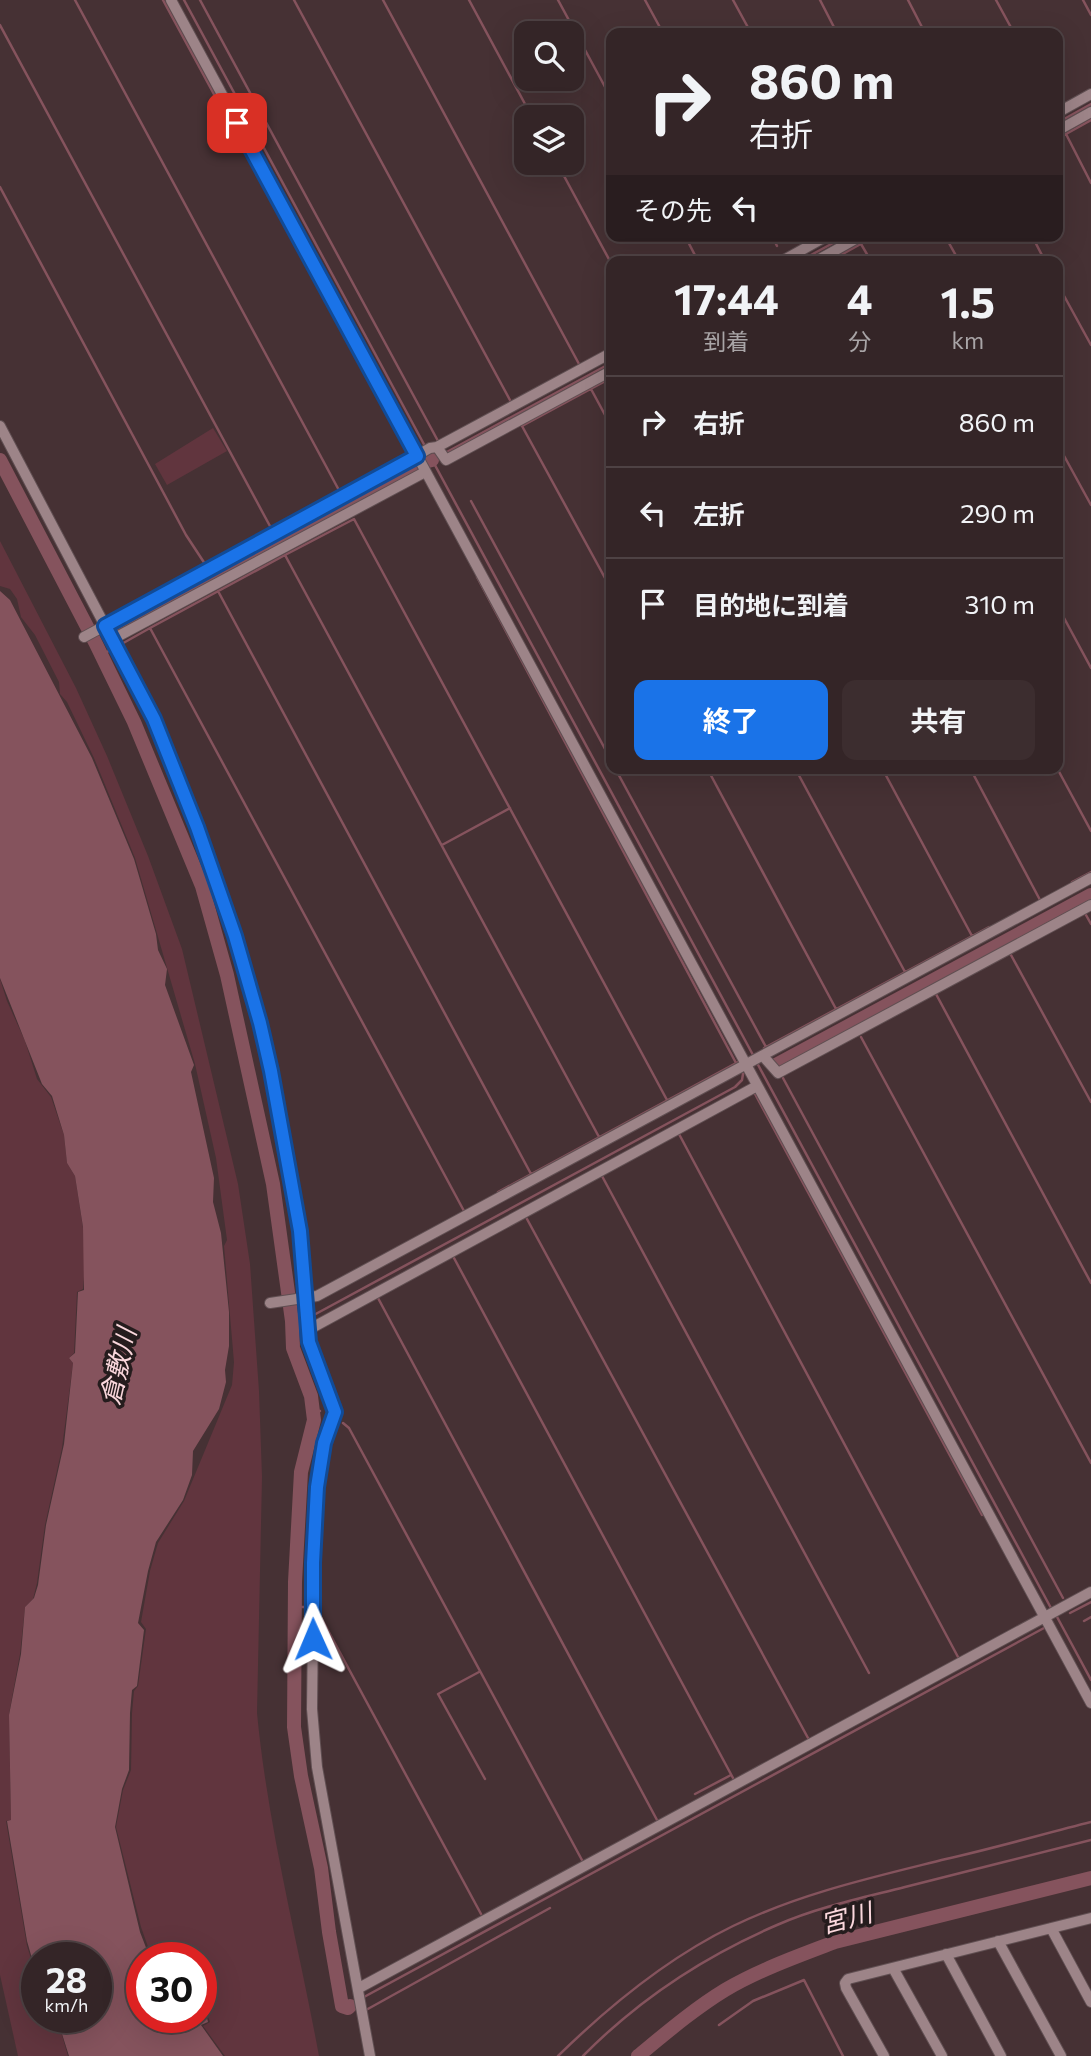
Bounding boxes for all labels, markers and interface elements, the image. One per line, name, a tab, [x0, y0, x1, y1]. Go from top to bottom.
map controls	[514, 21, 584, 175]
button: search	[514, 21, 584, 91]
text: 860 m	[749, 49, 894, 109]
icon: right	[634, 56, 725, 147]
pin	[207, 93, 267, 153]
icon: arrive	[218, 104, 256, 142]
button: layers	[514, 105, 584, 175]
text: 右折	[749, 113, 813, 153]
icon: left	[726, 189, 764, 227]
text: その先	[634, 194, 712, 225]
text: 17:44	[674, 272, 779, 324]
text: 4	[847, 272, 872, 324]
text: 1.5	[940, 275, 995, 327]
text: km	[951, 326, 984, 354]
text: 到着	[703, 327, 749, 355]
text: 分	[848, 327, 871, 355]
icon: right	[634, 403, 672, 441]
text: 860 m	[959, 406, 1035, 437]
text: 右折	[693, 407, 745, 438]
icon: left	[634, 494, 672, 532]
text: 290 m	[960, 497, 1035, 528]
text: 左折	[693, 498, 745, 529]
icon: arrive	[634, 585, 672, 623]
text: 310 m	[964, 588, 1035, 619]
text: 目的地に到着	[693, 589, 849, 620]
button: 終了	[634, 680, 828, 760]
button: 共有	[842, 680, 1035, 760]
water label: 倉敷川	[93, 1322, 142, 1407]
position arrow	[276, 1602, 350, 1676]
water label: 宮川	[817, 1895, 878, 1939]
speed limit sign: 30	[126, 1942, 217, 2033]
text: 28	[46, 1957, 87, 2000]
text: km/h	[45, 1994, 88, 2016]

